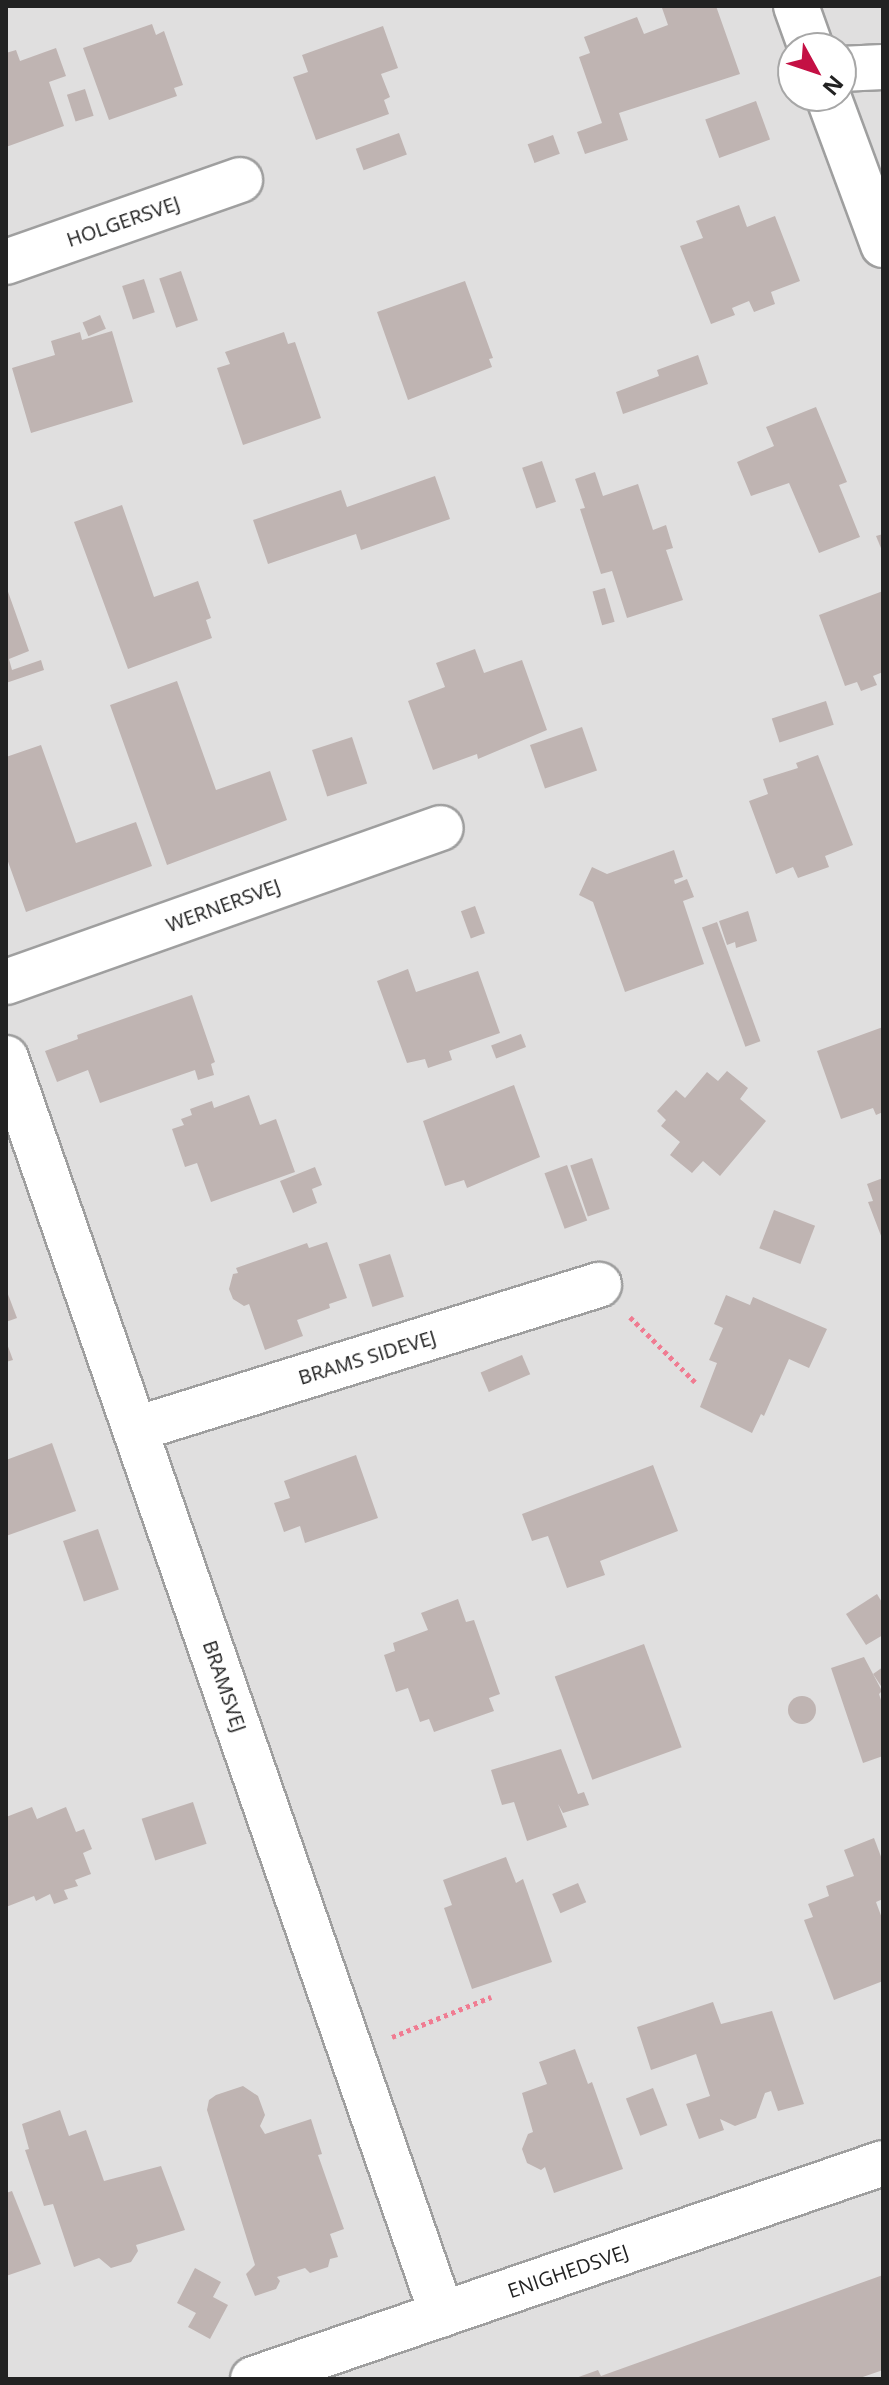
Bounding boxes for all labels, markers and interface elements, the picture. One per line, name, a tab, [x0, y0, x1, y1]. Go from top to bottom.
north arrow	[777, 32, 857, 112]
text: N	[817, 70, 851, 103]
street label: HOLGERSVEJ	[63, 190, 183, 252]
street label: WERNERSVEJ	[163, 873, 283, 937]
street label: BRAMS SIDEVEJ	[295, 1325, 439, 1389]
street label: BRAMSVEJ	[198, 1637, 252, 1735]
street label: ENIGHEDSVEJ	[505, 2239, 631, 2303]

